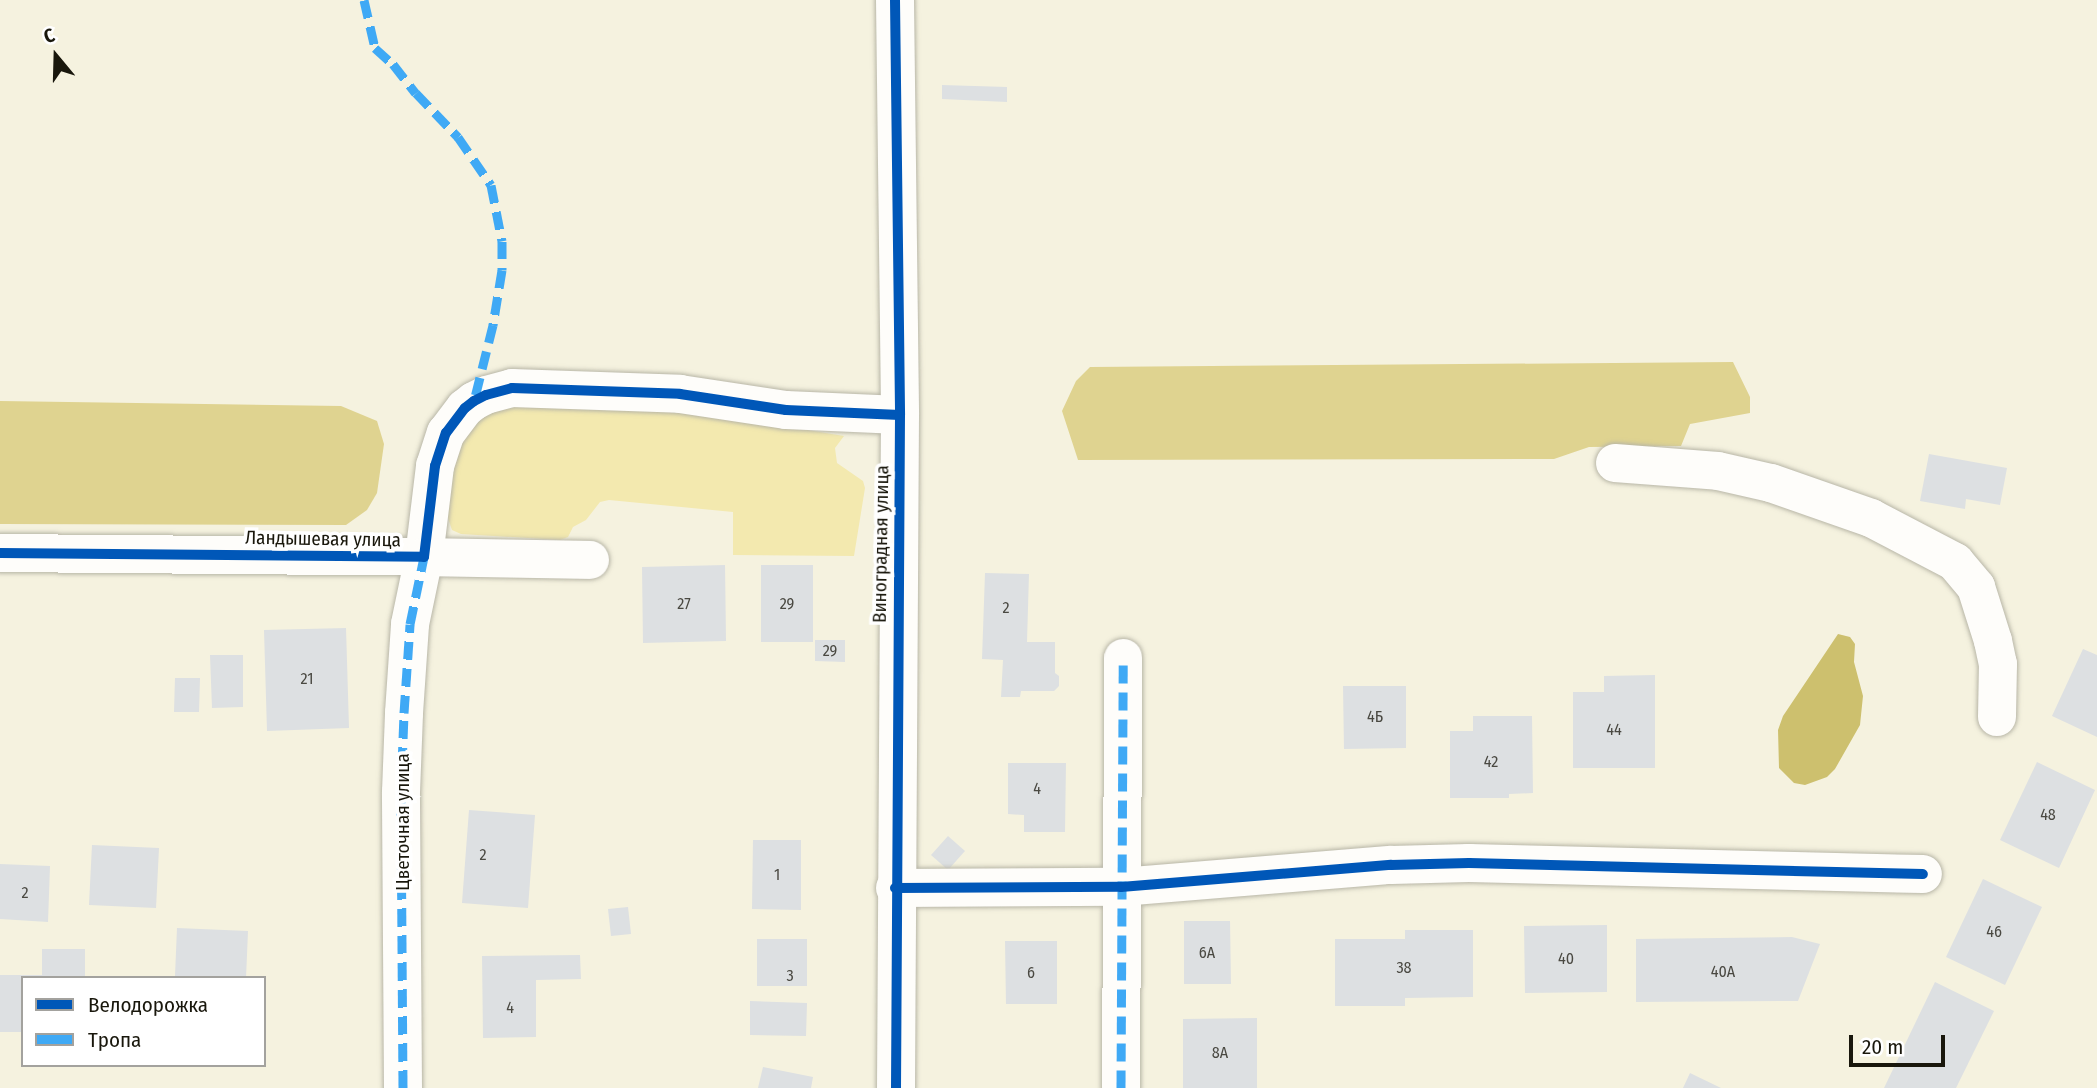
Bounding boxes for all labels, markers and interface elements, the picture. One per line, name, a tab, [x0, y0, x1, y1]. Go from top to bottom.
north arrow	[21, 21, 91, 91]
text: С	[41, 23, 57, 48]
street label: Виноградная улица	[868, 465, 894, 623]
street label: Ландышевая улица	[245, 526, 401, 552]
house number: 27	[677, 594, 691, 614]
house number: 29	[780, 594, 794, 614]
house number: 2	[1002, 598, 1010, 618]
house number: 29	[823, 641, 837, 661]
house number: 21	[301, 669, 313, 689]
house number: 4Б	[1367, 707, 1383, 727]
house number: 44	[1606, 720, 1622, 740]
house number: 42	[1484, 752, 1498, 772]
street label: Цветочная улица	[392, 753, 414, 891]
house number: 4	[1033, 779, 1041, 799]
house number: 48	[2040, 805, 2056, 825]
house number: 2	[479, 845, 487, 865]
house number: 1	[774, 865, 780, 885]
house number: 2	[21, 883, 29, 903]
house number: 46	[1986, 922, 2002, 942]
house number: 6А	[1199, 943, 1215, 963]
house number: 40	[1558, 949, 1574, 969]
house number: 38	[1396, 958, 1412, 978]
house number: 40А	[1711, 962, 1735, 982]
house number: 6	[1027, 963, 1035, 983]
house number: 3	[786, 966, 794, 986]
legend	[21, 976, 266, 1067]
text: Велодорожка	[88, 992, 208, 1018]
house number: 4	[506, 998, 514, 1018]
scale bar	[1852, 1021, 1948, 1066]
text: Тропа	[88, 1027, 141, 1053]
text: 20 m	[1862, 1034, 1903, 1060]
house number: 8А	[1212, 1043, 1228, 1063]

